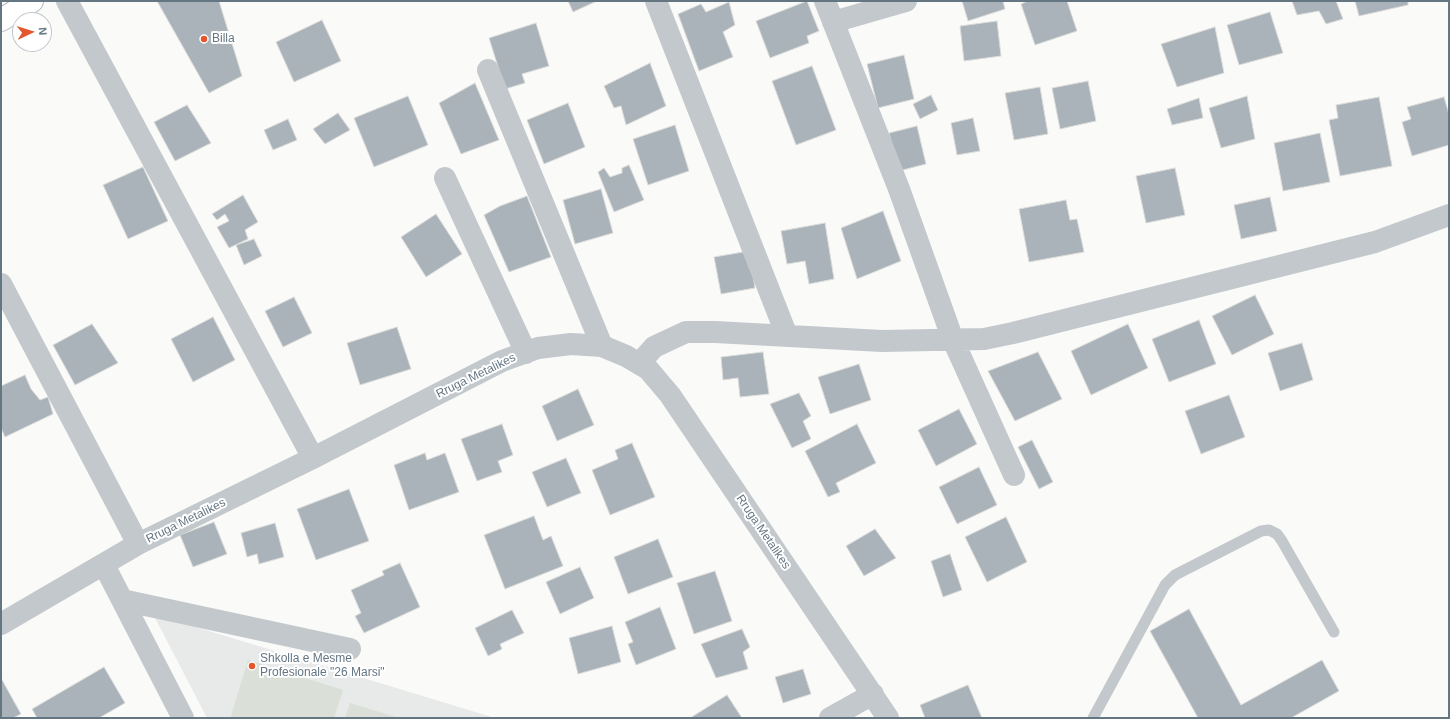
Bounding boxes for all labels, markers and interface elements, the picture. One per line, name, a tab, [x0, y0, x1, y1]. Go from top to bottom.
north arrow	[12, 12, 52, 52]
text: N	[37, 27, 49, 36]
place label: Billa	[212, 32, 235, 46]
marker: Billa	[199, 34, 209, 44]
street label: Rruga Metalikes	[434, 351, 518, 401]
street label: Rruga Metalikes	[733, 492, 793, 572]
street label: Rruga Metalikes	[144, 496, 228, 546]
place label: Shkolla e Mesme Profesionale "26 Marsi"	[260, 652, 385, 680]
marker: Shkolla e Mesme Profesionale "26 Marsi"	[247, 661, 257, 671]

